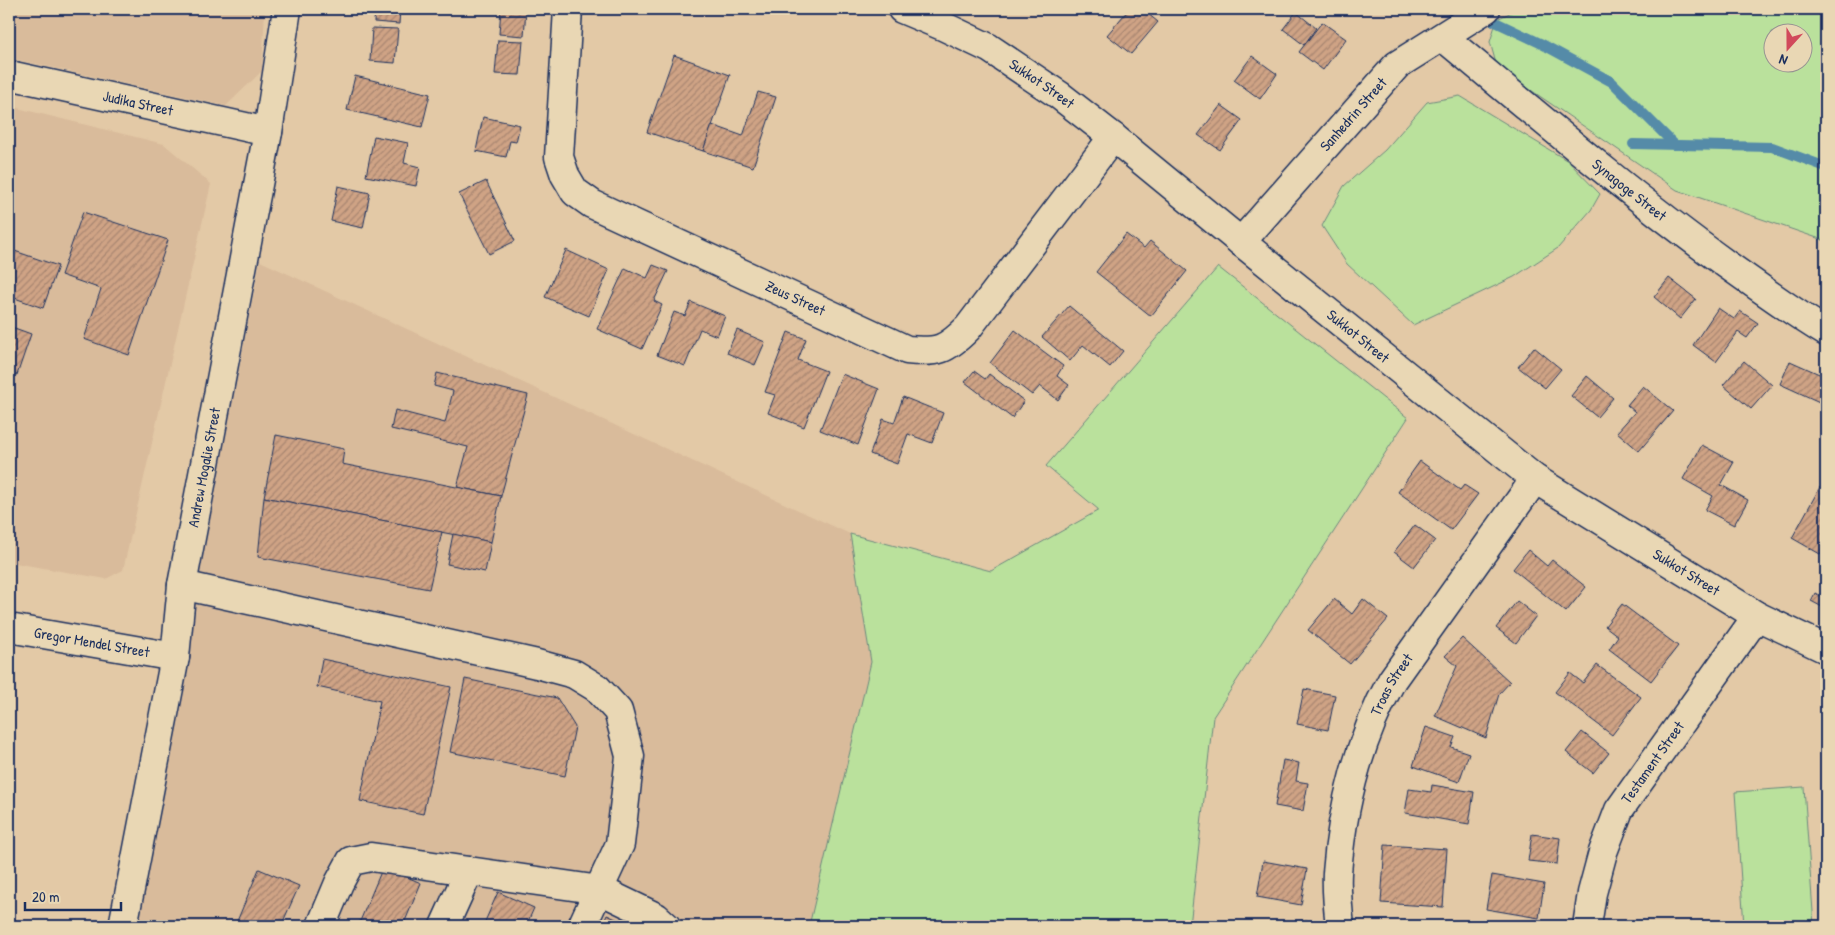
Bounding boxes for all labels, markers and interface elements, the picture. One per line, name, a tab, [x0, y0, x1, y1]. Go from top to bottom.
north arrow	[1762, 22, 1812, 72]
text: N	[1776, 50, 1790, 71]
street label: Sukkot Street	[1005, 53, 1080, 114]
street label: Sanhedrin Street	[1315, 72, 1392, 156]
street label: Judika Street	[101, 85, 176, 121]
street label: Synagoge Street	[1588, 154, 1672, 226]
street label: Zeus Street	[762, 275, 830, 321]
street label: Sukkot Street	[1323, 304, 1395, 368]
street label: Andrew Mogalie Street	[182, 405, 226, 529]
street label: Sukkot Street	[1649, 543, 1725, 601]
street label: Gregor Mendel Street	[32, 622, 152, 663]
street label: Troas Street	[1365, 648, 1418, 719]
street label: Testament Street	[1616, 716, 1689, 808]
scale bar	[25, 880, 121, 912]
text: 20 m	[32, 886, 59, 907]

